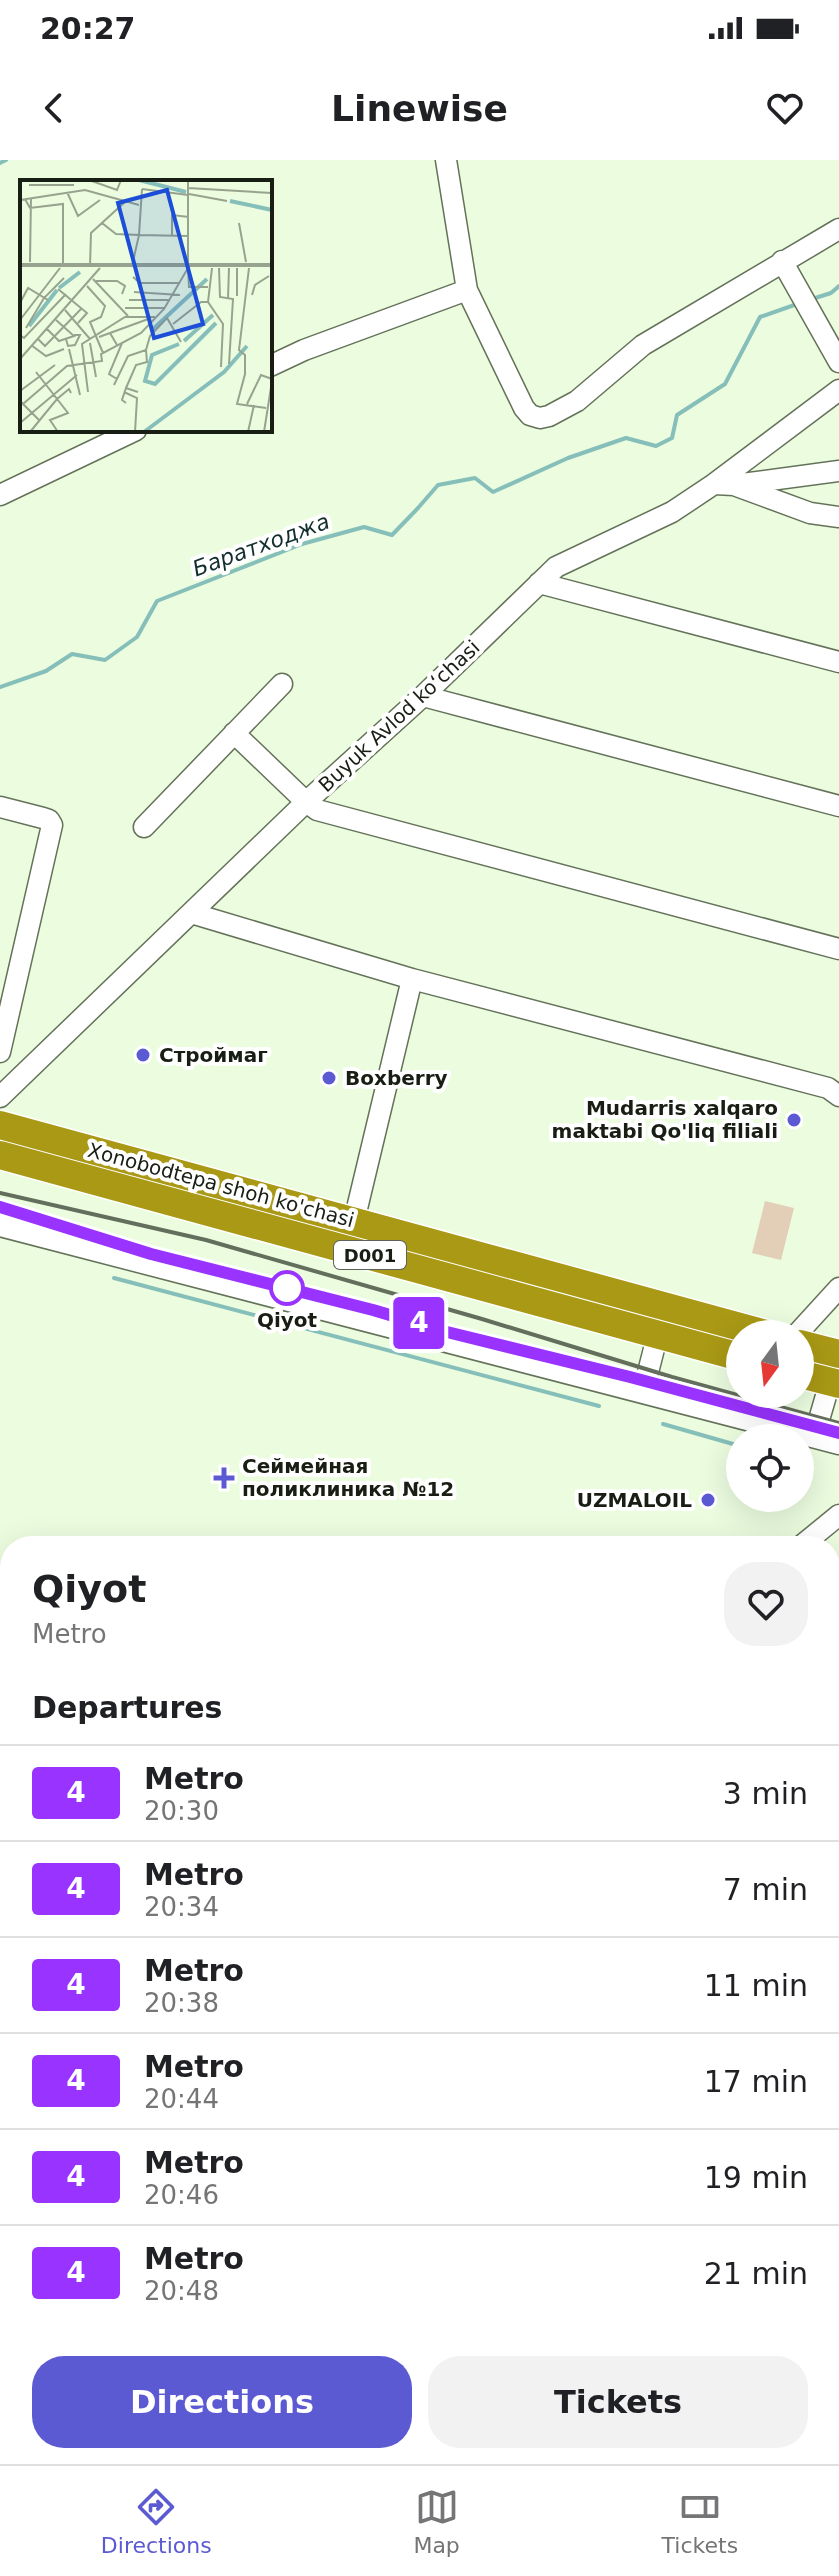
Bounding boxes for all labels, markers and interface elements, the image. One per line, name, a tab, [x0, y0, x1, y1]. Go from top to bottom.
text: 20:27	[40, 11, 136, 46]
icon: back	[32, 86, 76, 130]
icon: heart	[763, 86, 807, 130]
text: Linewise	[331, 88, 508, 129]
inset map	[20, 180, 272, 432]
water label: Баратходжа	[189, 509, 333, 581]
street label: Buyuk Avlod koʻchasi	[314, 635, 484, 797]
place label: Строймаг	[159, 1043, 268, 1067]
marker: Строймаг	[134, 1046, 152, 1064]
place label: Boxberry	[345, 1066, 448, 1090]
marker: Boxberry	[320, 1069, 338, 1087]
place label: Mudarris xalqaro maktabi Qo'liq filiali	[552, 1096, 778, 1143]
marker: Mudarris xalqaro maktabi Qo'liq filiali	[785, 1111, 803, 1129]
street label: Xonobodtepa shoh ko'chasi	[85, 1138, 357, 1232]
road number: D001	[334, 1241, 406, 1269]
marker: Qiyot	[270, 1271, 304, 1305]
line badge: 4	[393, 1297, 445, 1349]
text: 4	[409, 1306, 429, 1339]
place label: Qiyot	[257, 1308, 318, 1332]
north arrow	[726, 1320, 814, 1408]
map controls	[726, 1320, 814, 1512]
button: locate	[726, 1424, 814, 1512]
place label: Сеймейная поликлиника №12	[242, 1454, 454, 1501]
marker: Сеймейная поликлиника №12	[213, 1467, 235, 1489]
place label: UZMALOIL	[577, 1488, 692, 1512]
marker: UZMALOIL	[699, 1491, 717, 1509]
button: heart	[724, 1562, 808, 1646]
text: Qiyot	[32, 1567, 146, 1611]
text: Metro	[32, 1619, 107, 1649]
text: Departures	[32, 1690, 222, 1725]
text: Metro	[144, 1761, 244, 1796]
text: 4	[66, 1776, 86, 1809]
text: 3 min	[723, 1776, 808, 1811]
text: 20:30	[144, 1796, 219, 1826]
text: Metro	[144, 1857, 244, 1892]
text: 4	[66, 1872, 86, 1905]
text: 7 min	[723, 1872, 808, 1907]
text: 20:34	[144, 1892, 219, 1922]
text: Metro	[144, 1953, 244, 1988]
text: 4	[66, 1968, 86, 2001]
text: 11 min	[704, 1968, 808, 2003]
text: 20:38	[144, 1988, 219, 2018]
text: Metro	[144, 2049, 244, 2084]
text: 4	[66, 2064, 86, 2097]
text: 17 min	[704, 2064, 808, 2099]
text: 20:44	[144, 2084, 219, 2114]
text: Metro	[144, 2145, 244, 2180]
text: 4	[66, 2160, 86, 2193]
text: 19 min	[704, 2160, 808, 2195]
text: 20:46	[144, 2180, 219, 2210]
text: Metro	[144, 2241, 244, 2276]
text: 4	[66, 2256, 86, 2289]
text: 21 min	[704, 2256, 808, 2291]
text: 20:48	[144, 2276, 219, 2306]
button: Directions	[32, 2356, 412, 2448]
button: Tickets	[428, 2356, 808, 2448]
tab: Directions	[101, 2485, 212, 2558]
tab: Map	[413, 2485, 460, 2558]
tab: Tickets	[662, 2485, 738, 2558]

